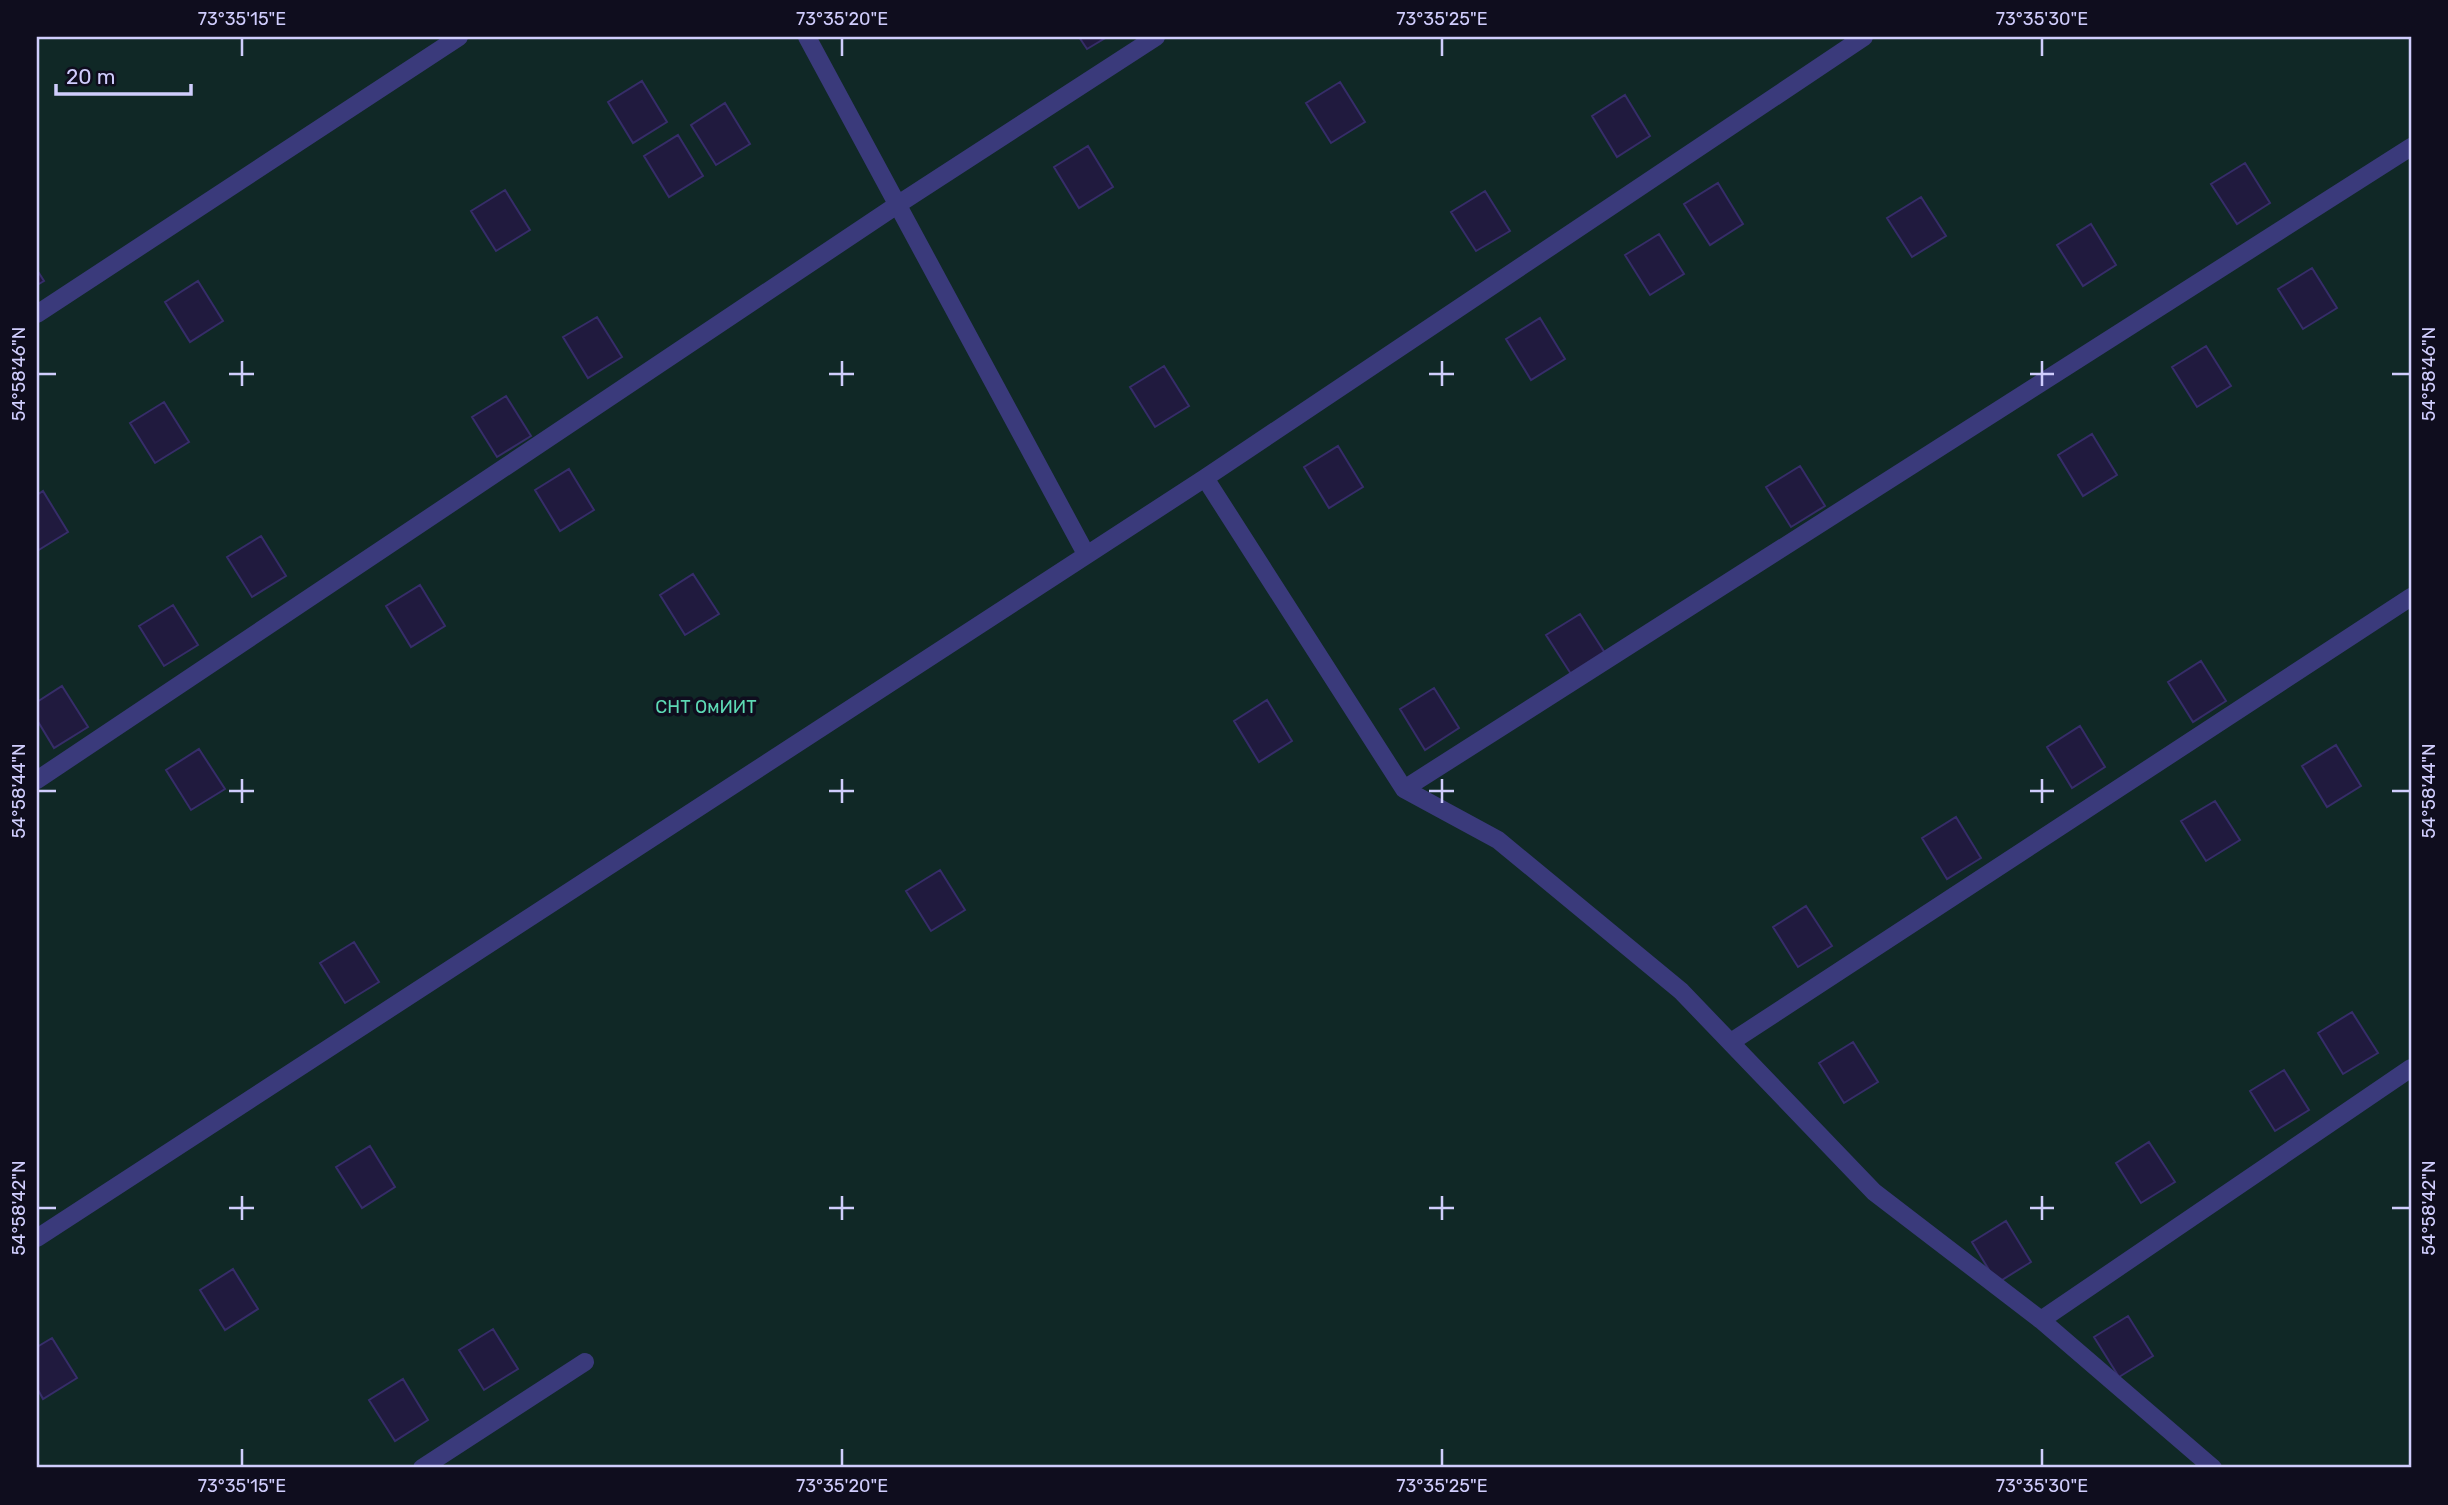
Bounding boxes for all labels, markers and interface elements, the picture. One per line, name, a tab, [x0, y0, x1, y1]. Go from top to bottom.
text: 73°35'15"E	[198, 8, 286, 30]
text: 73°35'20"E	[796, 8, 888, 30]
text: 73°35'25"E	[1396, 8, 1488, 30]
text: 73°35'30"E	[1996, 8, 2088, 30]
scale bar	[56, 52, 191, 96]
text: 20 m	[66, 64, 115, 89]
text: 54°58'46"N	[8, 327, 30, 421]
text: 54°58'46"N	[2418, 327, 2440, 421]
park label: СНТ ОмИИТ	[655, 696, 757, 718]
text: 54°58'44"N	[8, 743, 30, 839]
text: 54°58'44"N	[2418, 743, 2440, 839]
text: 54°58'42"N	[8, 1161, 30, 1255]
text: 54°58'42"N	[2418, 1161, 2440, 1255]
text: 73°35'15"E	[198, 1475, 286, 1497]
text: 73°35'20"E	[796, 1475, 888, 1497]
text: 73°35'25"E	[1396, 1475, 1488, 1497]
text: 73°35'30"E	[1996, 1475, 2088, 1497]

